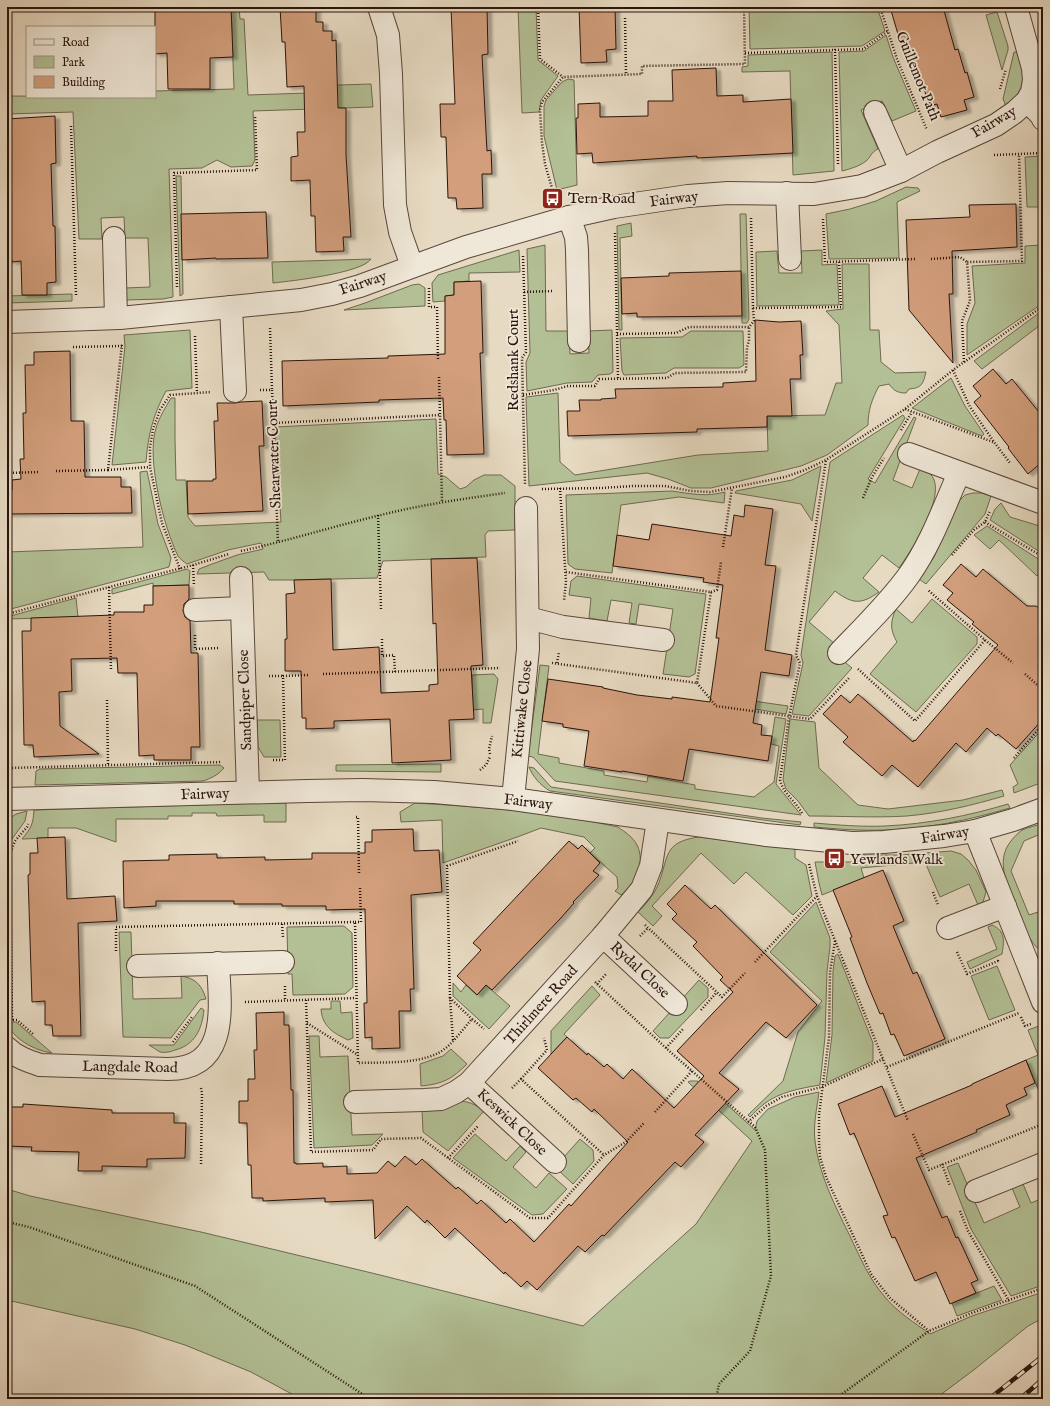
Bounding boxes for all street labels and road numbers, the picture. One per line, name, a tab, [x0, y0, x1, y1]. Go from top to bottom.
street label: Guillemot Path	[891, 28, 945, 124]
street label: Fairway	[968, 101, 1020, 142]
street label: Fairway	[649, 187, 700, 211]
street label: Fairway	[337, 266, 390, 300]
street label: Redshank Court	[504, 309, 523, 411]
street label: Shearwater Court	[263, 399, 285, 509]
street label: Sandpiper Close	[234, 649, 256, 751]
street label: Kittiwake Close	[507, 659, 537, 759]
street label: Fairway	[180, 784, 230, 804]
street label: Fairway	[503, 790, 554, 814]
street label: Fairway	[919, 822, 971, 848]
street label: Rydal Close	[606, 938, 674, 1003]
street label: Thirlmere Road	[500, 961, 582, 1049]
street label: Langdale Road	[82, 1057, 179, 1077]
street label: Keswick Close	[473, 1085, 551, 1160]

